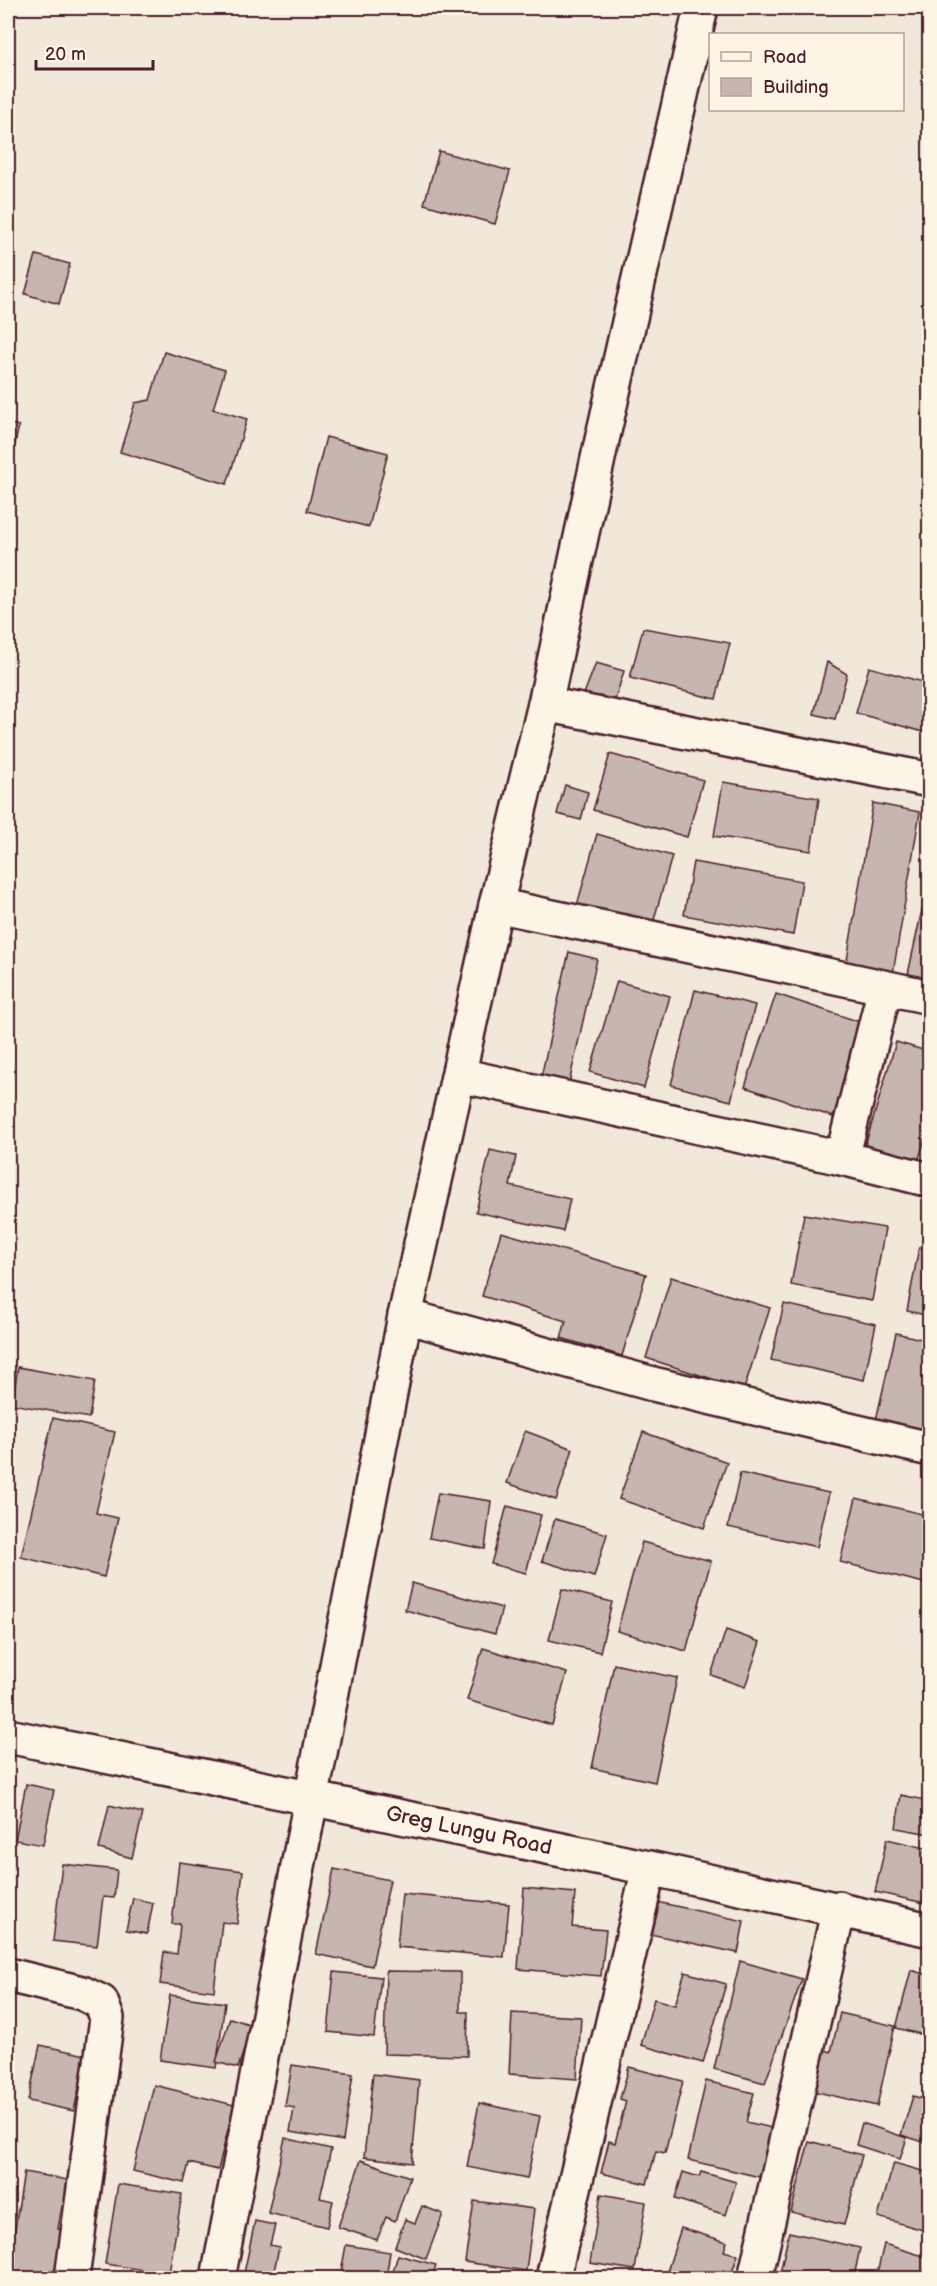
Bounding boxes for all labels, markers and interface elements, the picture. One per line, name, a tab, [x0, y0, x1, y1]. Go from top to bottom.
scale bar	[36, 33, 153, 71]
legend	[709, 33, 904, 111]
text: 20 m	[45, 44, 86, 65]
text: Road	[763, 47, 807, 68]
text: Building	[763, 77, 829, 98]
street label: Greg Lungu Road	[384, 1801, 554, 1860]

